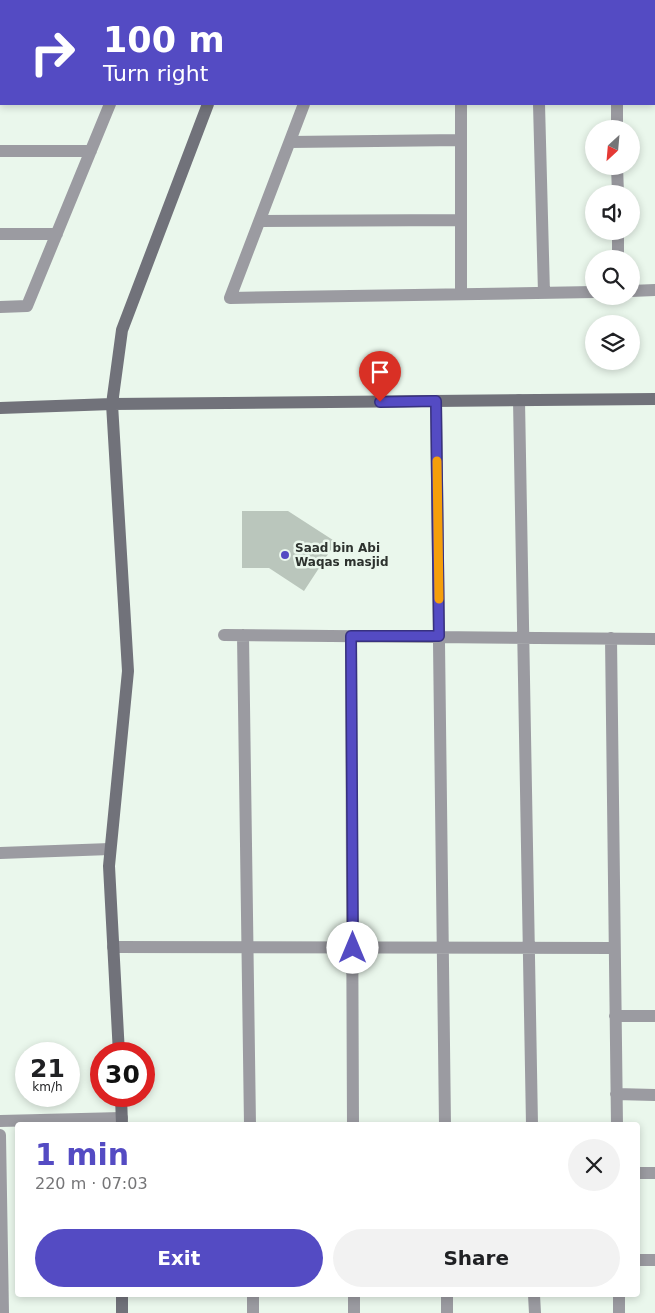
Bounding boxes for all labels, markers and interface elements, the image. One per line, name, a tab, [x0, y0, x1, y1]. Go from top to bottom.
icon: right	[20, 20, 85, 85]
text: 100 m	[103, 20, 225, 60]
text: Turn right	[103, 61, 208, 86]
north arrow	[585, 120, 640, 175]
map controls	[585, 120, 640, 370]
button: sound	[585, 185, 640, 240]
button: search	[585, 250, 640, 305]
button: layers	[585, 315, 640, 370]
pin	[359, 351, 401, 402]
icon: arrive	[366, 358, 394, 386]
place label: Saad bin Abi Waqas masjid	[295, 541, 388, 569]
marker: Saad bin Abi Waqas masjid	[279, 549, 291, 561]
position arrow	[326, 921, 378, 973]
speed limit sign: 30	[90, 1042, 155, 1107]
text: 21	[30, 1054, 65, 1083]
text: km/h	[32, 1080, 63, 1094]
text: 1 min	[35, 1137, 129, 1172]
button: close	[568, 1139, 620, 1191]
text: 220 m · 07:03	[35, 1174, 148, 1193]
button: Exit	[35, 1229, 323, 1287]
button: Share	[333, 1229, 620, 1287]

